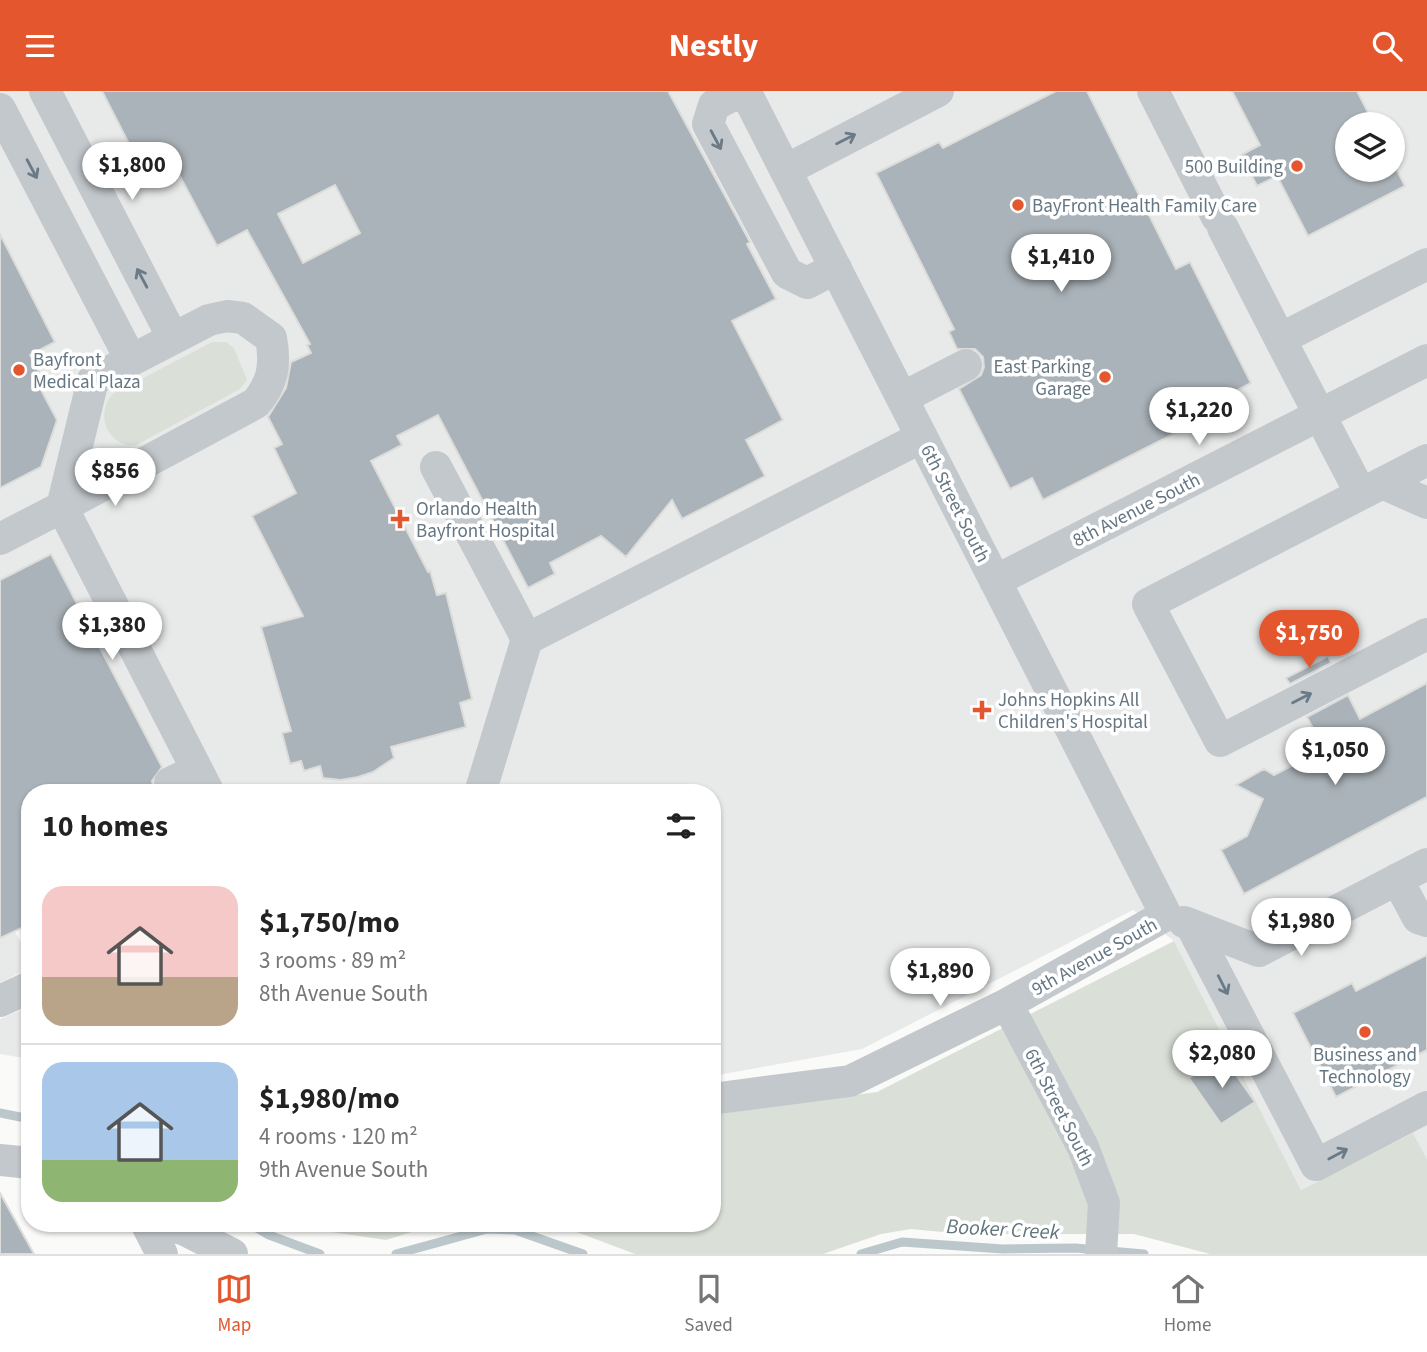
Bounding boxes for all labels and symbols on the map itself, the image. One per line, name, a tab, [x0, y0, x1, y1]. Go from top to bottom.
one-way arrow	[710, 129, 723, 150]
one-way arrow	[836, 131, 856, 145]
pin: $1,800	[75, 143, 189, 202]
place label: 500 Building	[1185, 154, 1283, 181]
one-way arrow	[25, 158, 39, 179]
marker: 500 Building	[1289, 158, 1305, 174]
place label: BayFront Health Family Care	[1032, 193, 1257, 220]
marker: BayFront Health Family Care	[1010, 197, 1026, 213]
pin: $1,410	[1004, 235, 1118, 294]
one-way arrow	[135, 268, 148, 289]
place label: Bayfront Medical Plaza	[33, 347, 141, 396]
place label: East Parking Garage	[993, 354, 1091, 403]
marker: Bayfront Medical Plaza	[11, 362, 27, 378]
marker: East Parking Garage	[1097, 369, 1113, 385]
pin: $1,220	[1142, 387, 1256, 447]
street label: 6th Street South	[913, 440, 996, 567]
pin: $856	[74, 449, 156, 508]
street label: 8th Avenue South	[1068, 467, 1205, 554]
place label: Orlando Health Bayfront Hospital	[416, 496, 555, 545]
marker: Orlando Health Bayfront Hospital	[390, 509, 410, 529]
pin: $1,380	[55, 603, 169, 662]
pin: $1,750	[1252, 611, 1366, 670]
place label: Johns Hopkins All Children's Hospital	[998, 687, 1148, 736]
one-way arrow	[1291, 691, 1312, 705]
marker: Johns Hopkins All Children's Hospital	[972, 700, 992, 720]
pin: $1,050	[1278, 727, 1392, 787]
pin: $1,980	[1244, 899, 1358, 958]
street label: 9th Avenue South	[1027, 912, 1162, 1003]
pin: $1,890	[883, 949, 997, 1008]
one-way arrow	[1216, 974, 1230, 995]
marker: Business and Technology	[1357, 1024, 1373, 1040]
pin: $2,080	[1165, 1031, 1279, 1090]
place label: Business and Technology	[1313, 1042, 1417, 1091]
street label: 6th Street South	[1017, 1044, 1100, 1171]
one-way arrow	[1327, 1146, 1348, 1160]
water label: Booker Creek	[946, 1211, 1061, 1247]

